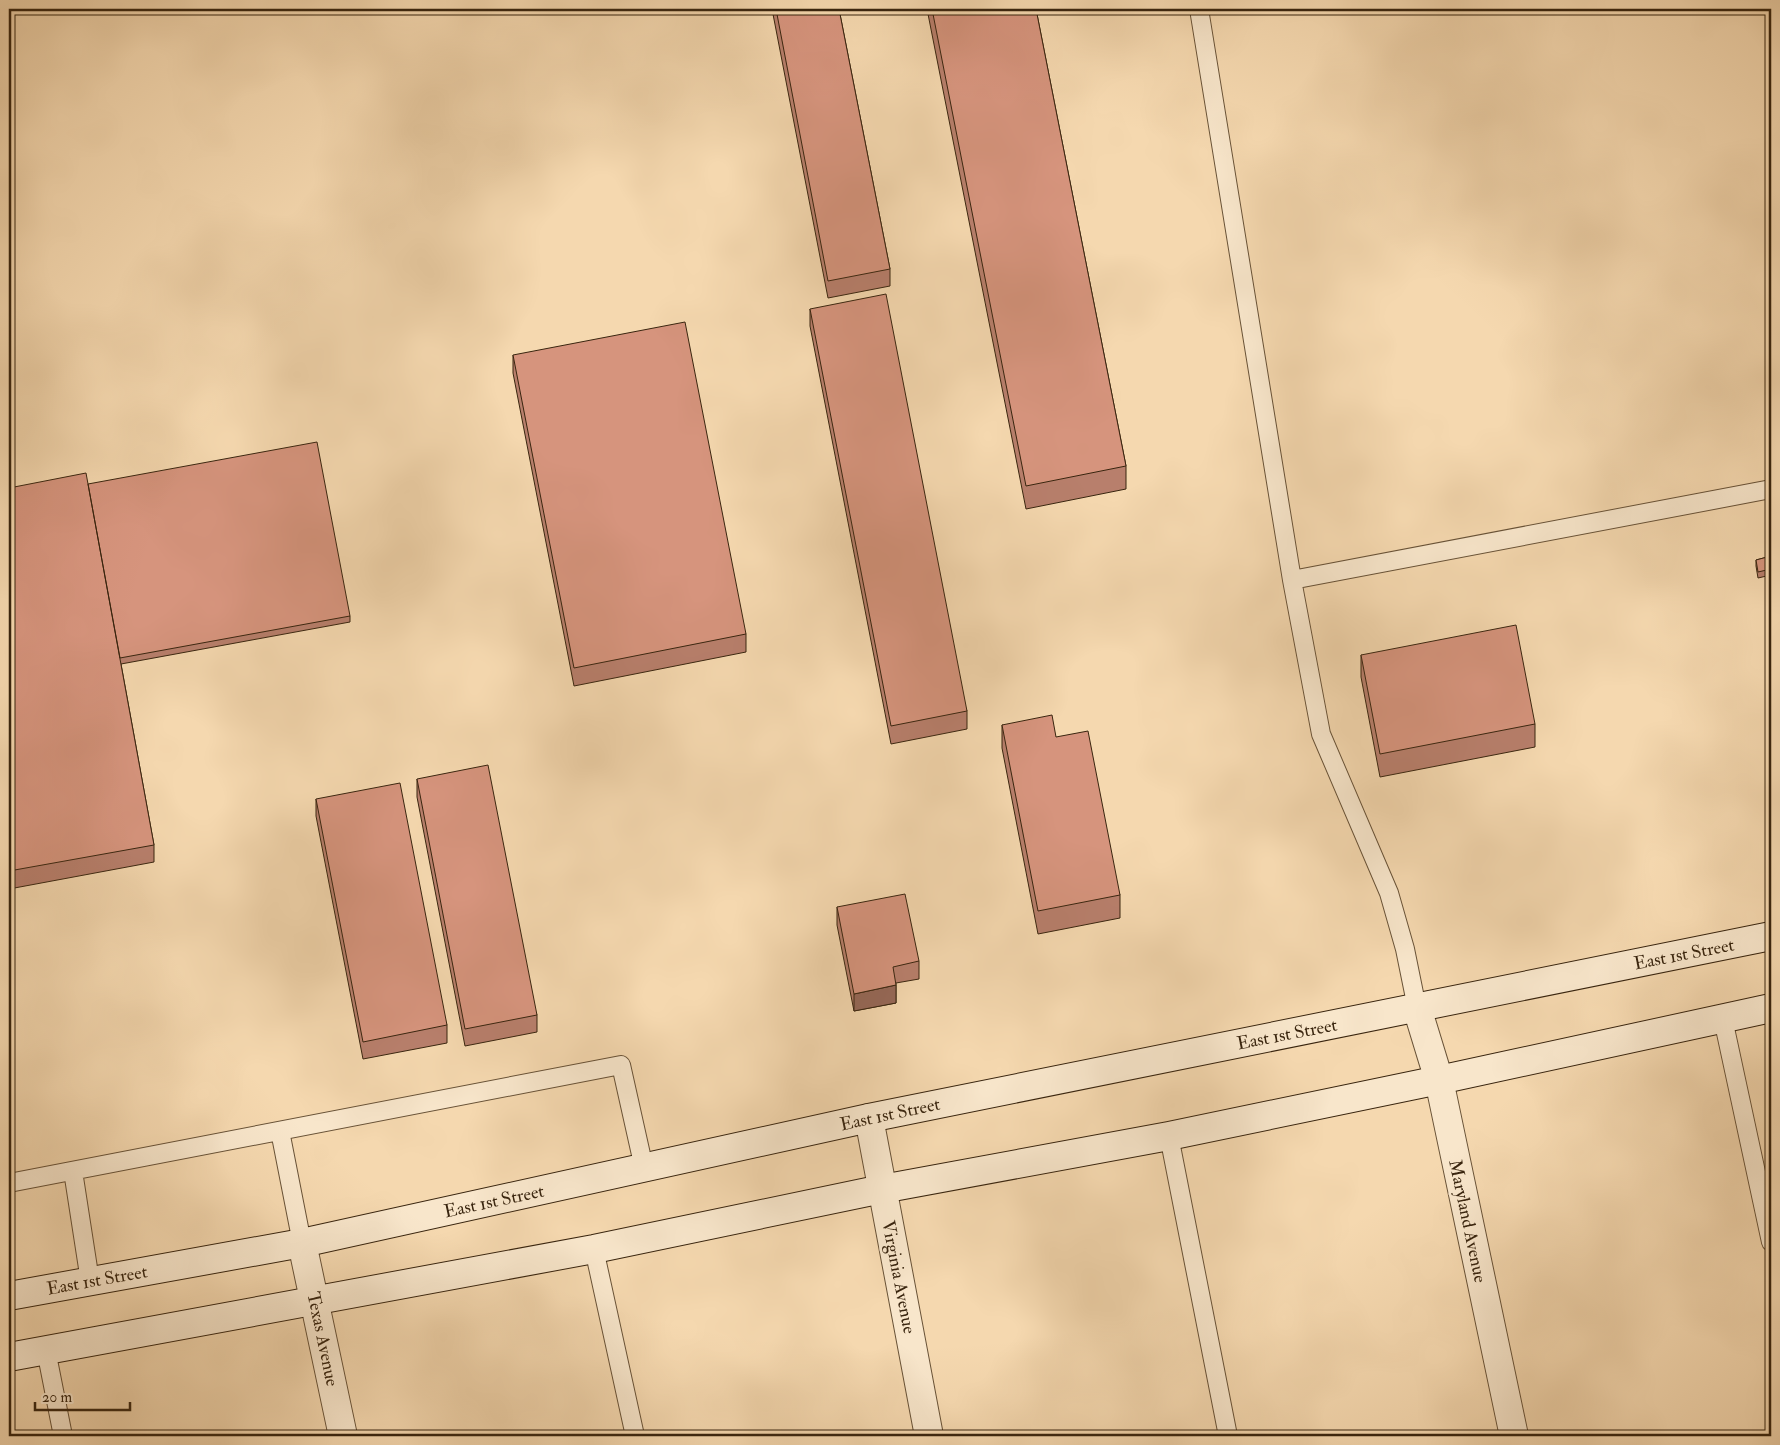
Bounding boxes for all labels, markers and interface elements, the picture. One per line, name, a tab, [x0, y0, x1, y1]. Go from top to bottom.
street label: East 1st Street	[1632, 933, 1736, 975]
street label: East 1st Street	[1235, 1013, 1339, 1055]
street label: East 1st Street	[838, 1093, 942, 1136]
street label: Maryland Avenue	[1443, 1157, 1492, 1285]
street label: East 1st Street	[442, 1180, 546, 1223]
street label: Virginia Avenue	[876, 1218, 921, 1336]
street label: East 1st Street	[45, 1260, 149, 1301]
street label: Texas Avenue	[301, 1290, 344, 1389]
scale bar	[35, 1380, 130, 1412]
text: 20 m	[42, 1388, 72, 1407]

